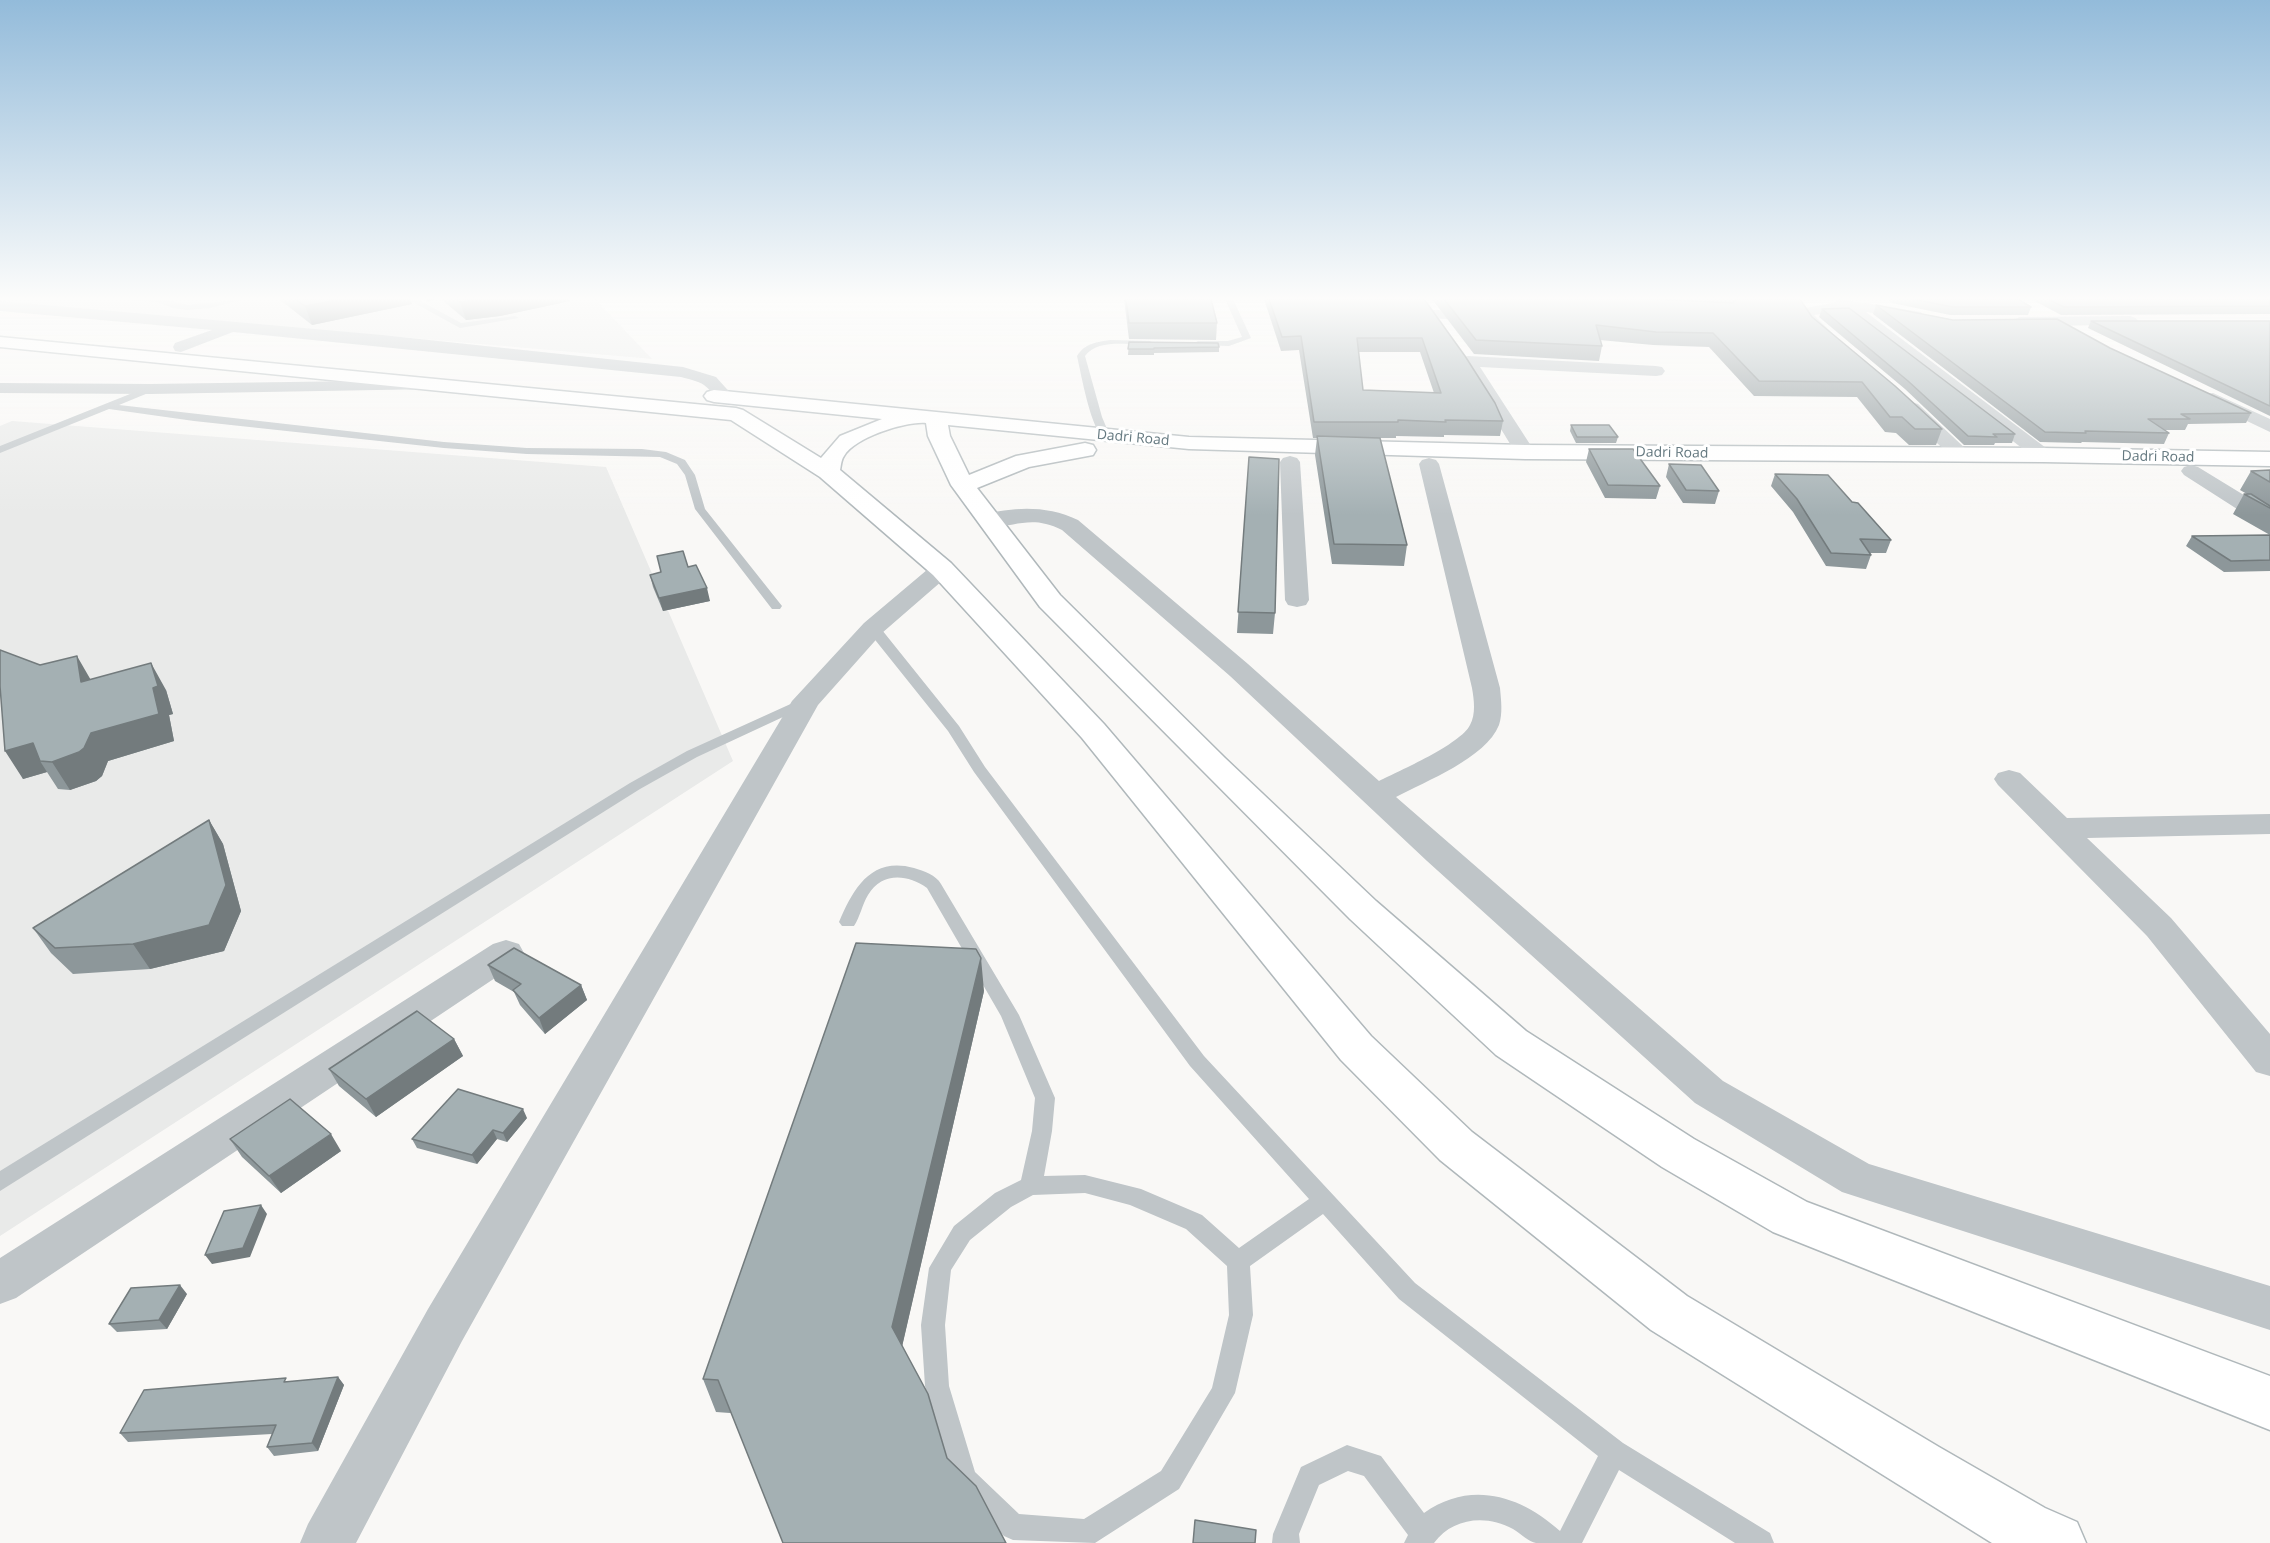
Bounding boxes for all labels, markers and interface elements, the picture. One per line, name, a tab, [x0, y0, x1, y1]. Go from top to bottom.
street label: Dadri Road	[1096, 426, 1170, 450]
street label: Dadri Road	[1635, 444, 1709, 462]
street label: Dadri Road	[2121, 448, 2195, 466]

